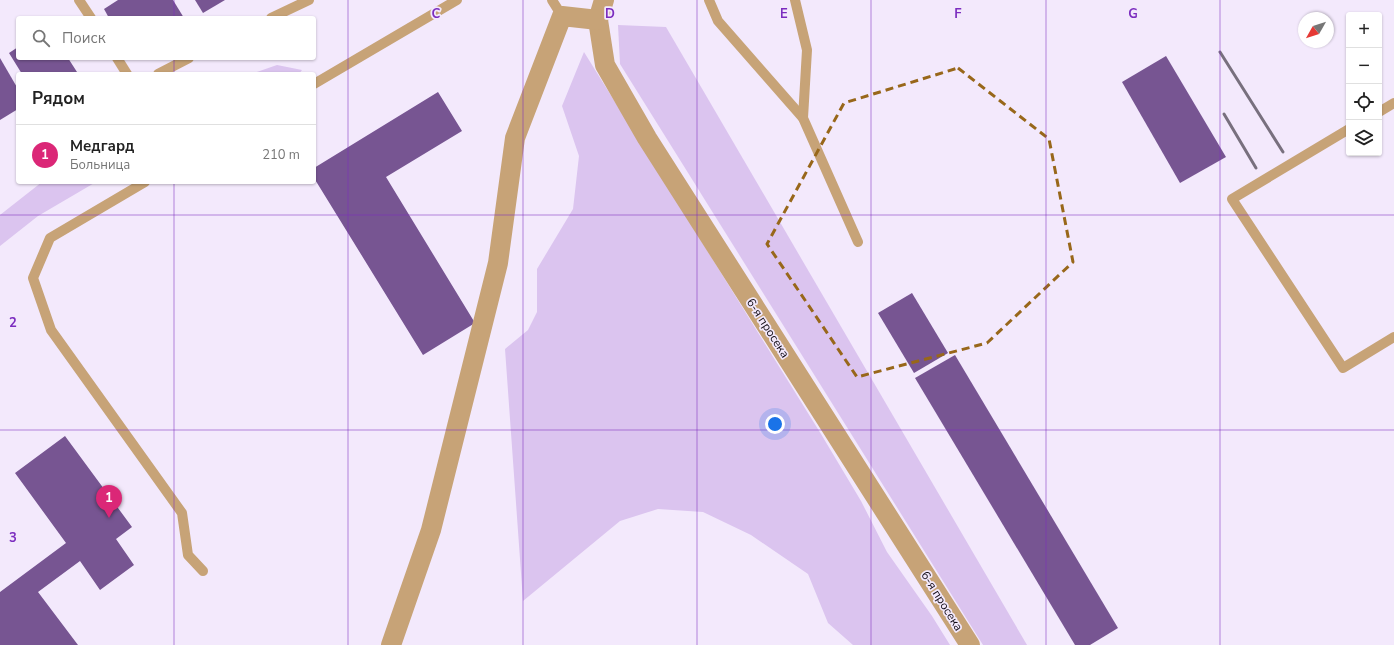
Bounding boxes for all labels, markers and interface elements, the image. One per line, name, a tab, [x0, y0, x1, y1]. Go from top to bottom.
text: C	[432, 5, 441, 23]
text: D	[605, 5, 615, 23]
text: E	[780, 5, 788, 23]
text: F	[954, 5, 962, 23]
text: G	[1128, 5, 1138, 23]
north arrow	[1298, 12, 1334, 48]
map controls	[1346, 12, 1382, 156]
button: +	[1346, 12, 1382, 48]
search box	[16, 16, 316, 60]
icon: search	[30, 27, 52, 49]
text: Поиск	[62, 28, 106, 48]
button: −	[1346, 48, 1382, 84]
button: locate	[1346, 84, 1382, 120]
text: Рядом	[32, 87, 85, 110]
button: layers	[1346, 120, 1382, 156]
text: Медгард	[70, 136, 134, 156]
text: 1	[41, 146, 49, 164]
text: 210 m	[262, 146, 300, 164]
text: Больница	[70, 156, 130, 174]
street label: 6-я просека	[743, 295, 793, 361]
text: 2	[9, 314, 17, 332]
your location	[765, 414, 785, 434]
pin: 1	[96, 485, 122, 518]
text: 3	[9, 529, 17, 547]
street label: 6-я просека	[917, 568, 967, 634]

